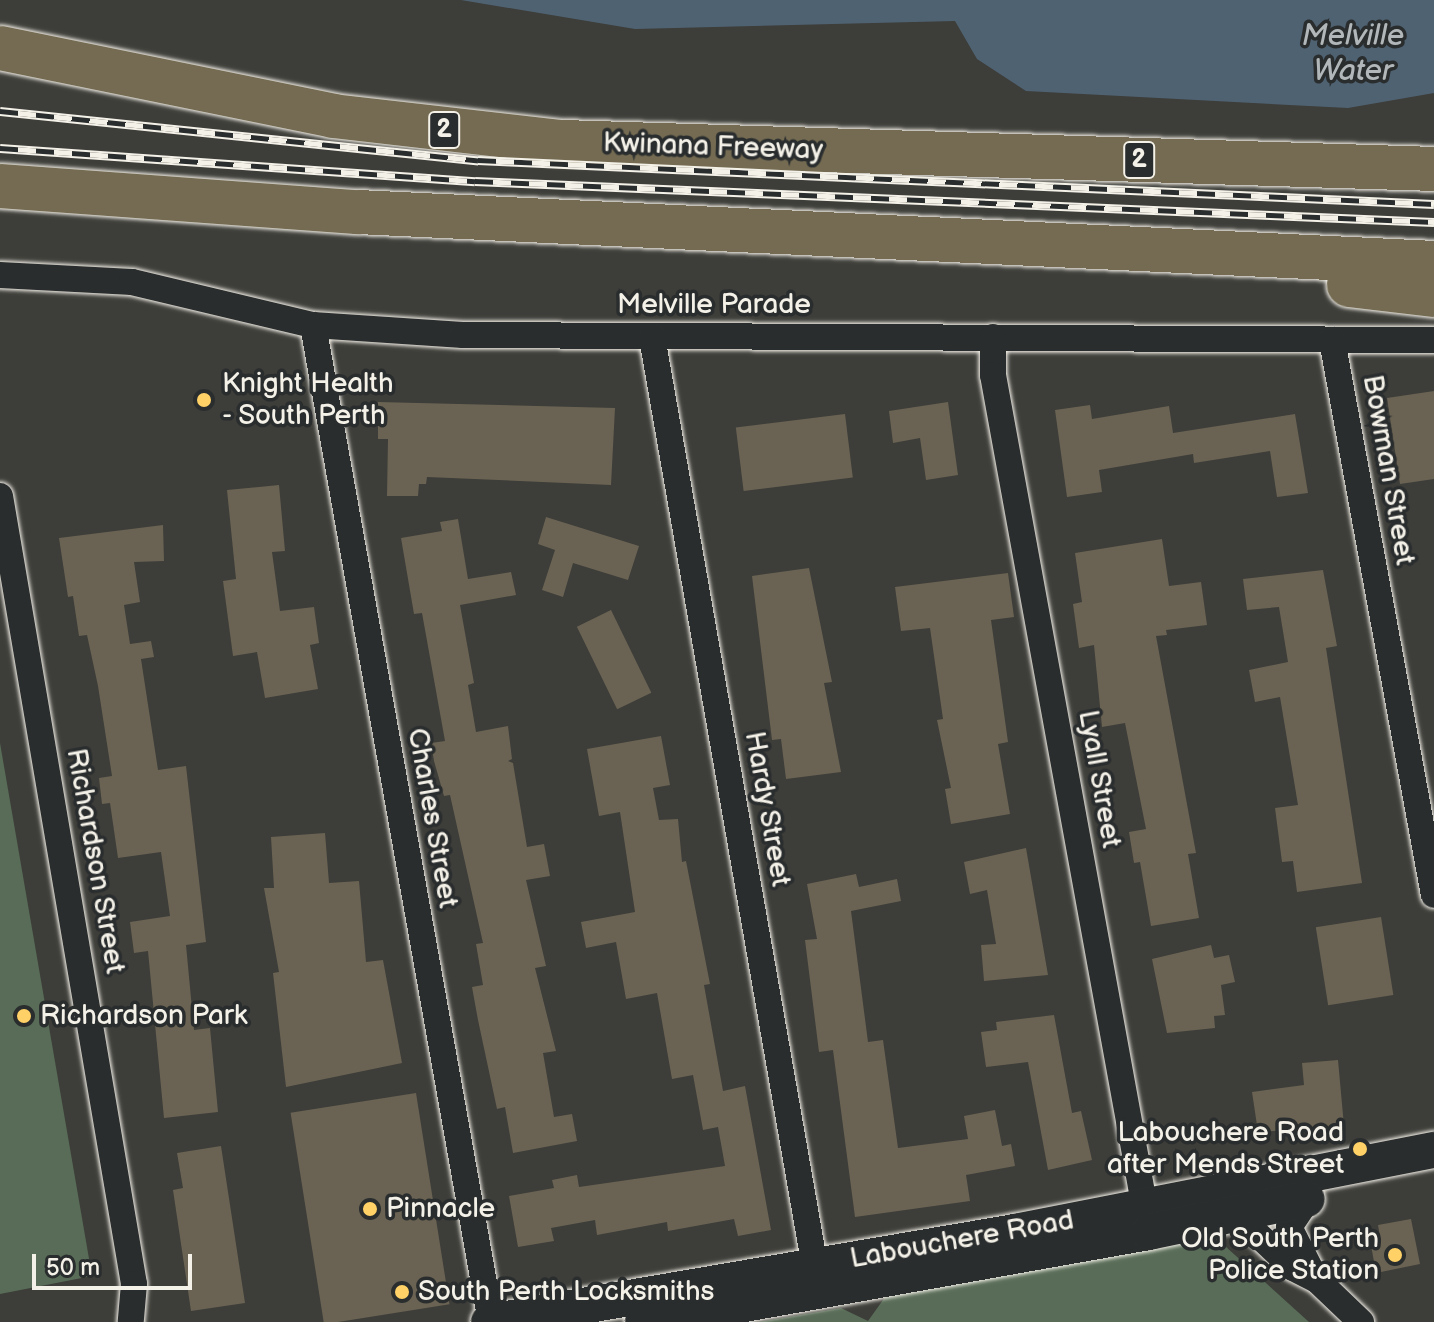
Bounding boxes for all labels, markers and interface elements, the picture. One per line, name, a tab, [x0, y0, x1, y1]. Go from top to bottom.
water label: Melville Water	[1302, 18, 1404, 88]
road number: 2	[428, 108, 460, 152]
street label: Kwinana Freeway	[602, 126, 824, 168]
road number: 2	[1123, 138, 1155, 182]
street label: Melville Parade	[617, 288, 811, 322]
place label: Knight Health - South Perth	[222, 367, 393, 433]
street label: Bowman Street	[1355, 372, 1421, 568]
marker: Knight Health - South Perth	[193, 389, 215, 411]
street label: Lyall Street	[1070, 707, 1128, 851]
street label: Charles Street	[400, 725, 464, 911]
street label: Hardy Street	[737, 728, 797, 890]
street label: Richardson Street	[59, 746, 131, 976]
place label: Richardson Park	[40, 999, 248, 1033]
marker: Richardson Park	[15, 1007, 33, 1025]
place label: Labouchere Road after Mends Street	[1107, 1116, 1344, 1182]
marker: Labouchere Road after Mends Street	[1351, 1140, 1369, 1158]
place label: Pinnacle	[386, 1192, 495, 1226]
marker: Pinnacle	[361, 1200, 379, 1218]
street label: Labouchere Road	[848, 1204, 1076, 1276]
place label: Old South Perth Police Station	[1181, 1222, 1379, 1288]
scale bar	[36, 1238, 196, 1288]
marker: Old South Perth Police Station	[1386, 1246, 1404, 1264]
text: 50 m	[46, 1253, 100, 1282]
place label: South Perth Locksmiths	[418, 1275, 714, 1309]
marker: South Perth Locksmiths	[393, 1283, 411, 1301]

